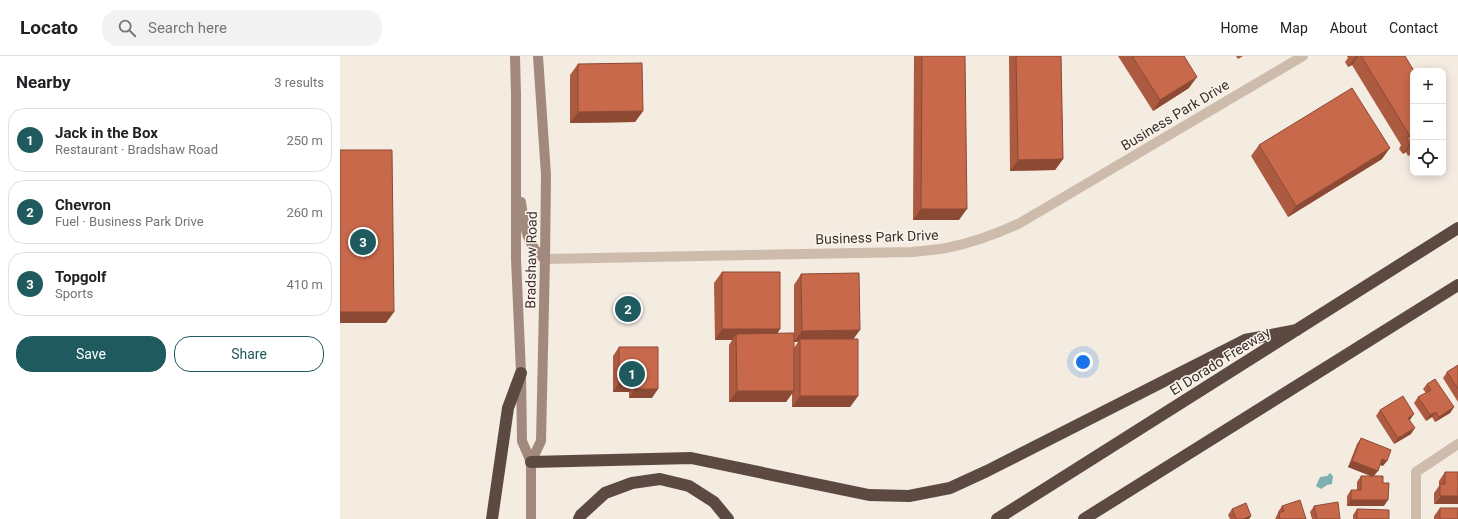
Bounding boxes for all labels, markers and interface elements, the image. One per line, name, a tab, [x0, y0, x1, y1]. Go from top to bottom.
search box	[102, 10, 382, 46]
text: Locato	[20, 16, 78, 39]
icon: search	[116, 17, 138, 39]
text: Search here	[148, 19, 227, 37]
text: Home	[1220, 20, 1258, 36]
text: Map	[1280, 20, 1308, 36]
text: About	[1330, 20, 1367, 36]
text: Contact	[1389, 20, 1438, 36]
map controls	[1410, 68, 1446, 176]
button: +	[1410, 68, 1446, 104]
text: Nearby	[16, 72, 71, 92]
text: 3 results	[274, 75, 324, 90]
street label: Business Park Drive	[1118, 76, 1232, 154]
button: −	[1410, 104, 1446, 140]
text: Jack in the Box	[55, 124, 158, 142]
text: 1	[26, 133, 34, 148]
text: 250 m	[286, 133, 323, 148]
button: locate	[1410, 140, 1446, 176]
text: Restaurant · Bradshaw Road	[55, 142, 218, 157]
text: Chevron	[55, 196, 111, 214]
text: 2	[26, 205, 34, 220]
text: 260 m	[286, 205, 323, 220]
street label: Bradshaw Road	[522, 211, 540, 309]
text: Fuel · Business Park Drive	[55, 214, 204, 229]
pin: 3	[350, 227, 376, 257]
street label: Business Park Drive	[815, 227, 939, 247]
text: Topgolf	[55, 268, 106, 286]
text: 3	[26, 277, 34, 292]
text: 410 m	[286, 277, 323, 292]
text: Sports	[55, 286, 93, 301]
pin: 2	[615, 294, 641, 324]
street label: El Dorado Freeway	[1167, 324, 1273, 398]
button: Save	[16, 336, 166, 372]
button: Share	[174, 336, 324, 372]
your location	[1073, 352, 1093, 372]
pin: 1	[619, 359, 645, 389]

